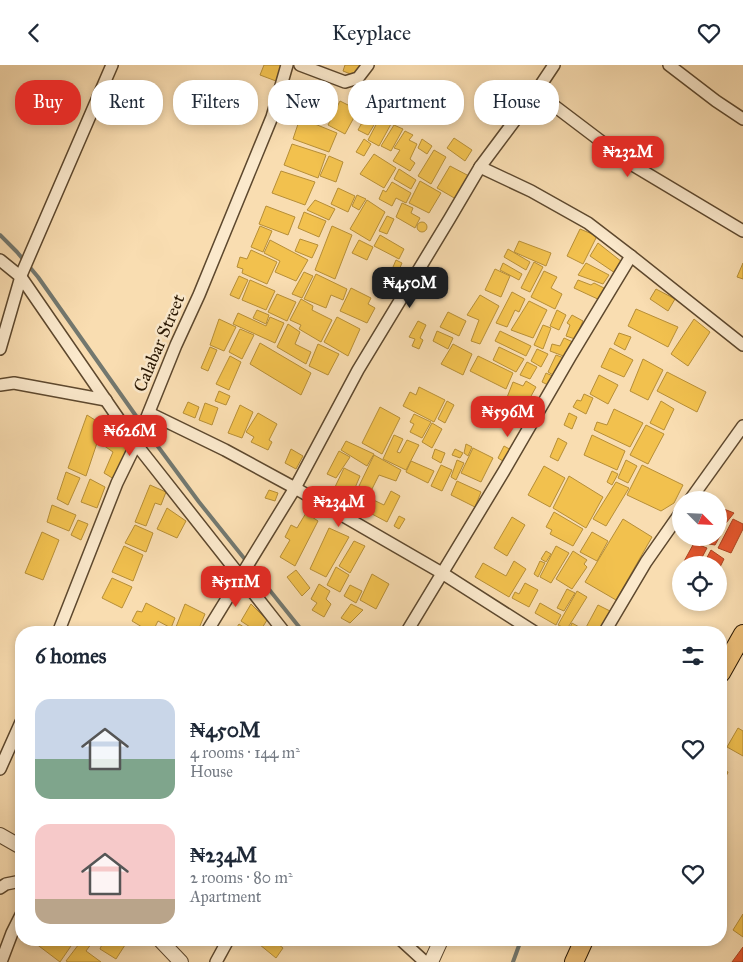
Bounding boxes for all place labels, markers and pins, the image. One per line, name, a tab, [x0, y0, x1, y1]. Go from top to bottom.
pin: ₦232M	[593, 135, 663, 178]
pin: ₦450M	[375, 267, 445, 309]
pin: ₦596M	[473, 395, 543, 438]
pin: ₦626M	[95, 415, 165, 457]
pin: ₦234M	[304, 485, 374, 528]
pin: ₦511M	[201, 565, 271, 608]

